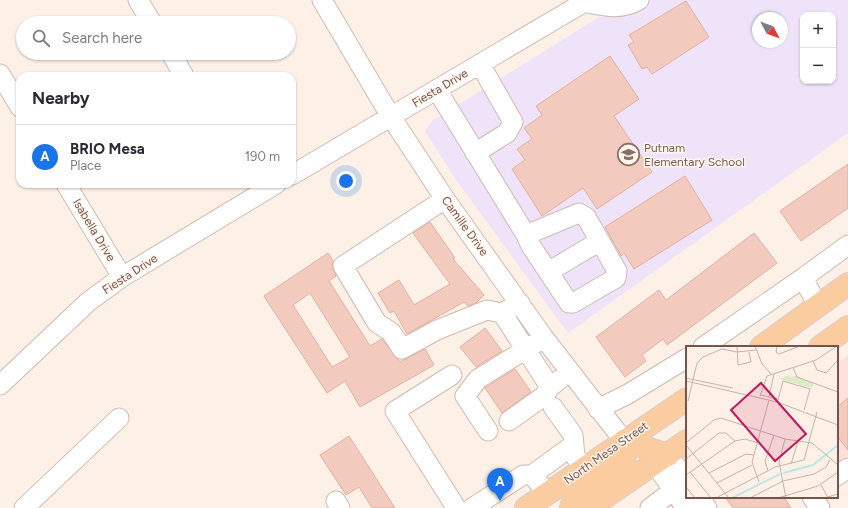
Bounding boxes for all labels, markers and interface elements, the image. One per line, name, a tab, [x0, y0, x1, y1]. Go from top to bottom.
north arrow	[752, 12, 788, 48]
map controls	[800, 12, 836, 84]
button: +	[800, 12, 836, 48]
search box	[16, 16, 296, 60]
icon: search	[30, 27, 52, 49]
text: Search here	[62, 29, 142, 47]
button: −	[800, 48, 836, 84]
street label: Fiesta Drive	[409, 66, 471, 110]
text: Nearby	[32, 88, 90, 108]
text: BRIO Mesa	[70, 140, 145, 158]
place label: Putnam Elementary School	[644, 141, 745, 169]
school or university icon: Putnam Elementary School	[615, 142, 641, 168]
text: A	[40, 149, 50, 164]
text: 190 m	[245, 149, 280, 164]
text: Place	[70, 158, 101, 173]
your location	[336, 171, 356, 191]
street label: Camille Drive	[439, 193, 492, 259]
street label: Isabella Drive	[70, 196, 118, 264]
street label: Fiesta Drive	[100, 251, 161, 297]
inset map	[686, 346, 838, 498]
street label: North Mesa Street	[561, 418, 651, 487]
pin: A	[487, 468, 513, 501]

